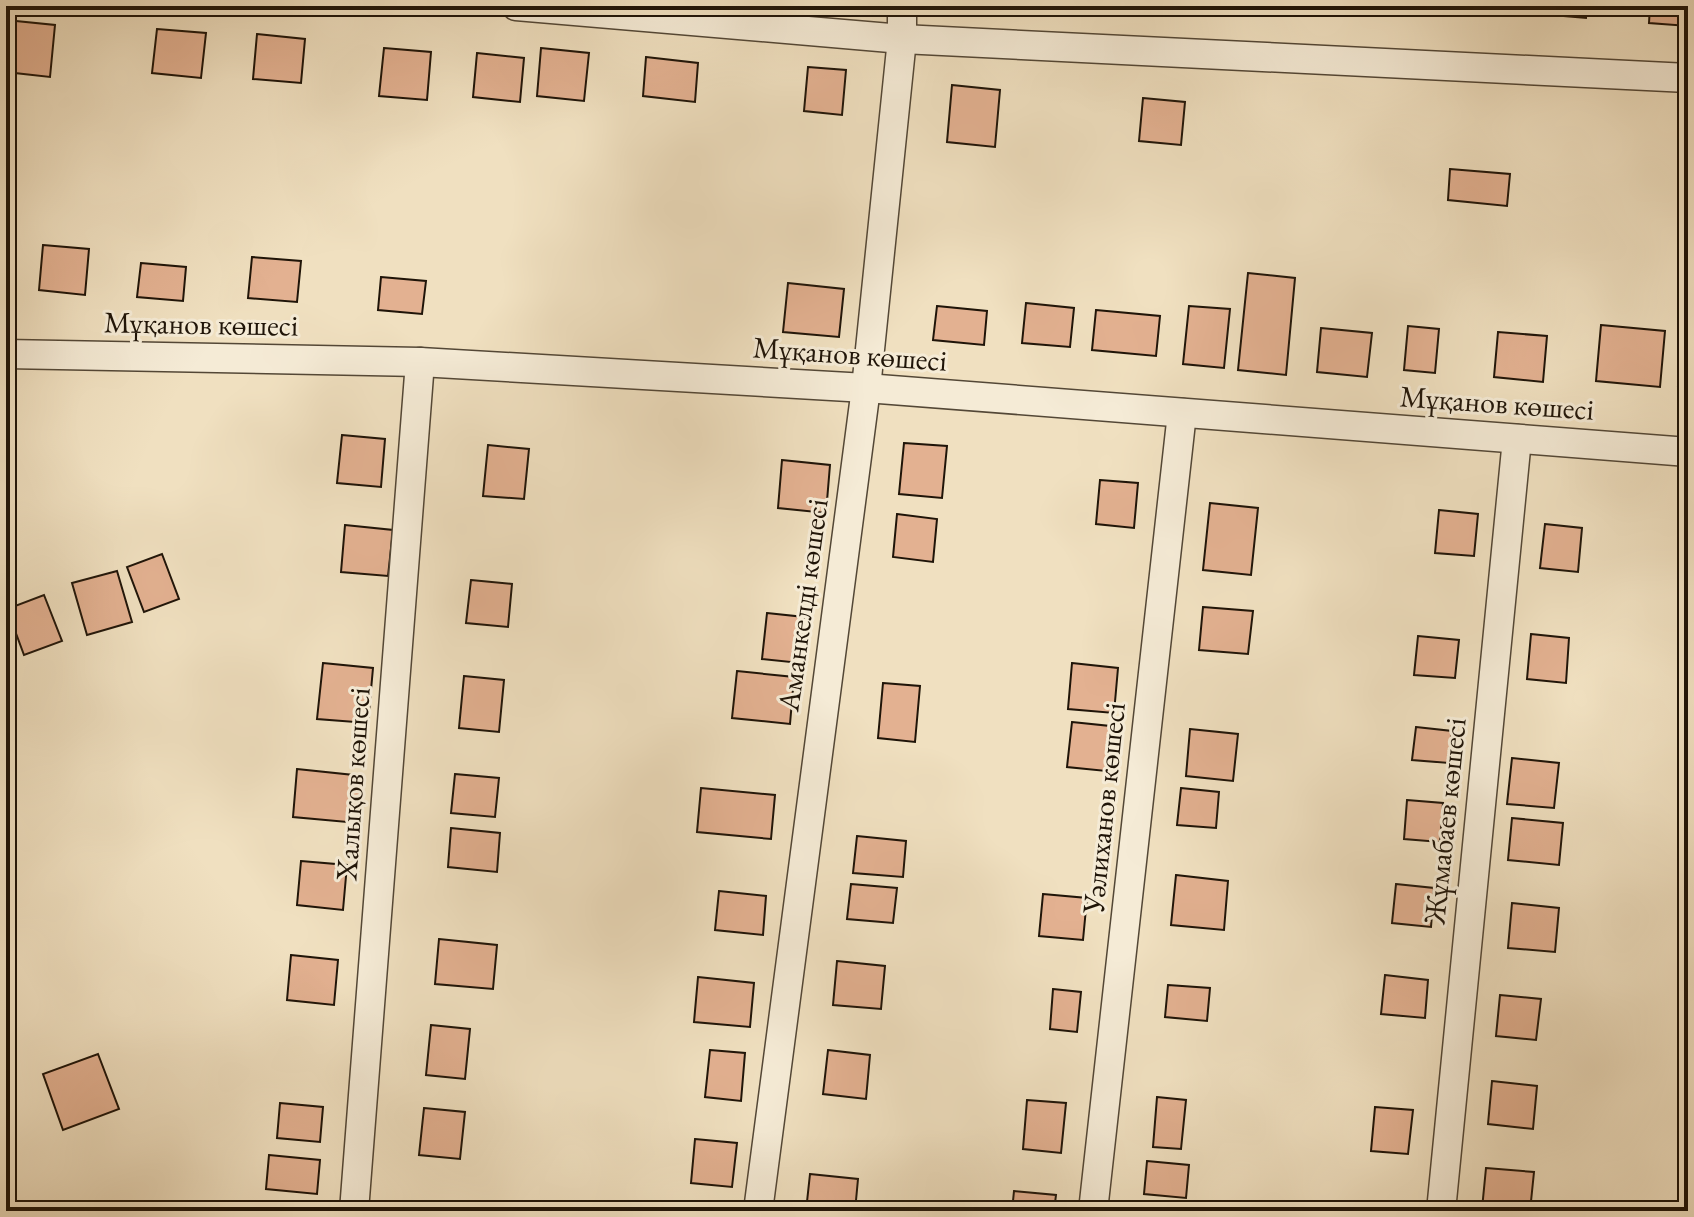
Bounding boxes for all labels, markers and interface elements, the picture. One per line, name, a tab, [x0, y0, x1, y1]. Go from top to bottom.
street label: Мұқанов көшесі	[104, 302, 299, 345]
street label: Мұқанов көшесі	[752, 327, 948, 380]
street label: Мұқанов көшесі	[1399, 376, 1595, 429]
street label: Аманкелді көшесі	[768, 496, 837, 715]
street label: Халықов көшесі	[326, 686, 379, 883]
street label: Уәлиханов көшесі	[1073, 701, 1134, 916]
street label: Жұмабаев көшесі	[1414, 716, 1475, 927]

